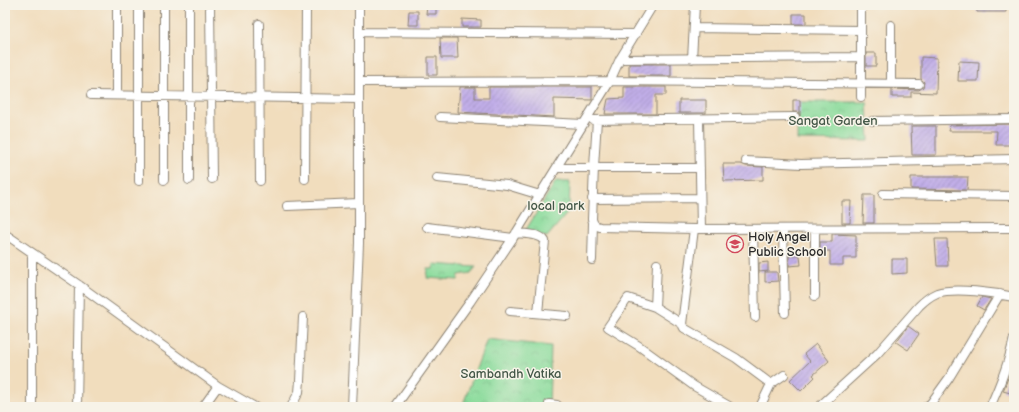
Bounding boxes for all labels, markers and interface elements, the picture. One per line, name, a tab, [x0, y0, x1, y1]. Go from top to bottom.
park label: Sangat Garden	[789, 113, 877, 129]
park label: local park	[528, 198, 585, 214]
place label: Holy Angel Public School	[748, 229, 827, 260]
school or university icon: Holy Angel Public School	[725, 234, 745, 254]
park label: Sambandh Vatika	[461, 366, 561, 382]

